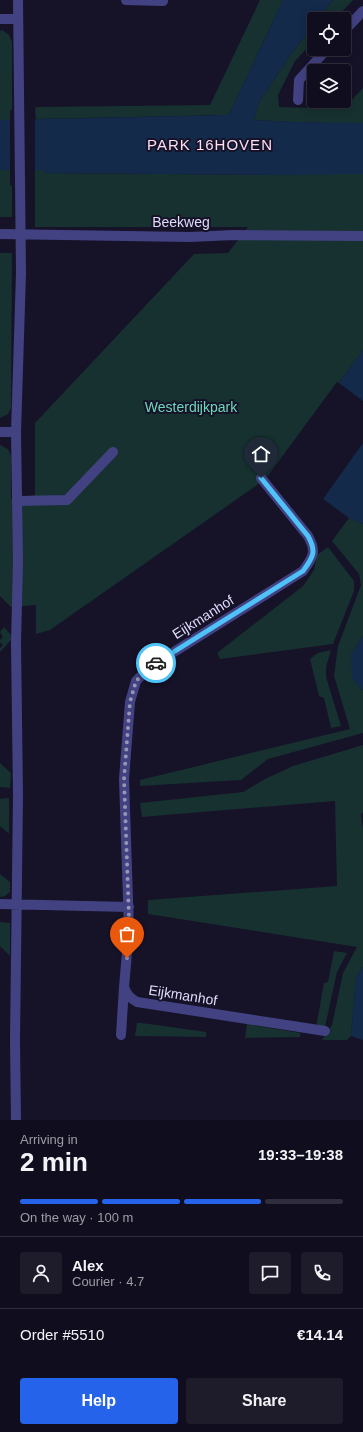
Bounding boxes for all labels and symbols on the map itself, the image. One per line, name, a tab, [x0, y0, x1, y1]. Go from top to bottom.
district label: PARK 16HOVEN	[147, 136, 273, 153]
street label: Beekweg	[152, 214, 210, 230]
park label: Westerdijkpark	[145, 399, 238, 415]
pin	[244, 437, 278, 478]
street label: Eijkmanhof	[169, 592, 237, 642]
courier	[136, 643, 176, 683]
pin	[110, 917, 144, 958]
street label: Eijkmanhof	[148, 982, 219, 1008]

